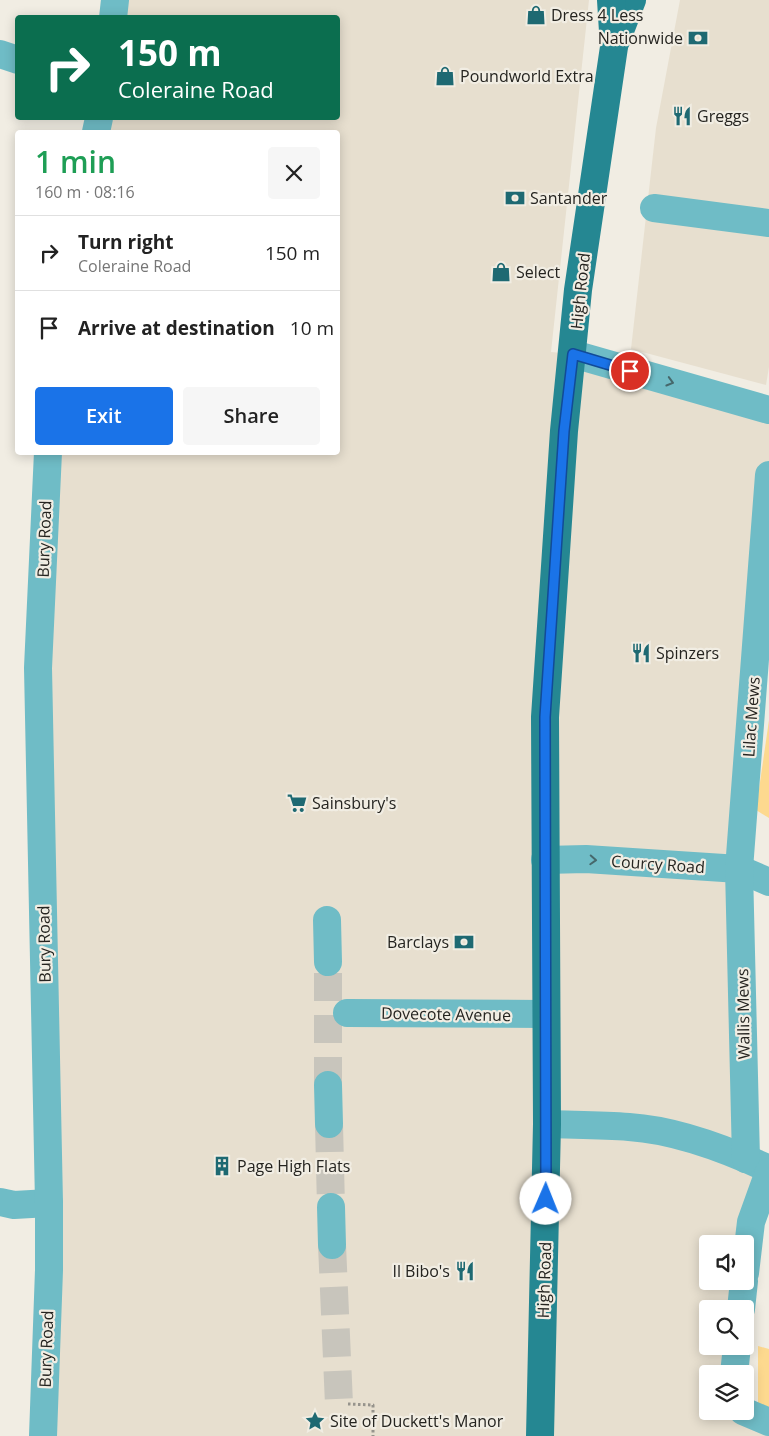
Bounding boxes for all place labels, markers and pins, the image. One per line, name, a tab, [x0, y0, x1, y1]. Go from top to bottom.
shop icon: Dress 4 Less	[525, 4, 547, 26]
place label: Dress 4 Less	[551, 4, 643, 26]
place label: Nationwide	[598, 27, 683, 49]
bank icon: Nationwide	[687, 27, 709, 49]
shop icon: Poundworld Extra	[434, 65, 456, 87]
place label: Poundworld Extra	[460, 65, 594, 87]
restaurant icon: Greggs	[671, 105, 693, 127]
place label: Greggs	[697, 105, 749, 127]
bank icon: Santander	[504, 187, 526, 209]
place label: Santander	[530, 187, 608, 209]
shop icon: Select	[490, 261, 512, 283]
place label: Select	[516, 261, 560, 283]
pin	[609, 350, 651, 392]
restaurant icon: Spinzers	[630, 642, 652, 664]
place label: Spinzers	[656, 642, 719, 664]
supermarket icon: Sainsbury's	[286, 792, 308, 814]
place label: Sainsbury's	[312, 792, 396, 814]
place label: Barclays	[387, 931, 449, 953]
bank icon: Barclays	[453, 931, 475, 953]
building icon: Page High Flats	[211, 1155, 233, 1177]
place label: Page High Flats	[237, 1155, 350, 1177]
place label: Il Bibo's	[392, 1260, 450, 1282]
restaurant icon: Il Bibo's	[454, 1260, 476, 1282]
place icon: Site of Duckett's Manor	[304, 1410, 326, 1432]
place label: Site of Duckett's Manor	[330, 1410, 504, 1432]

